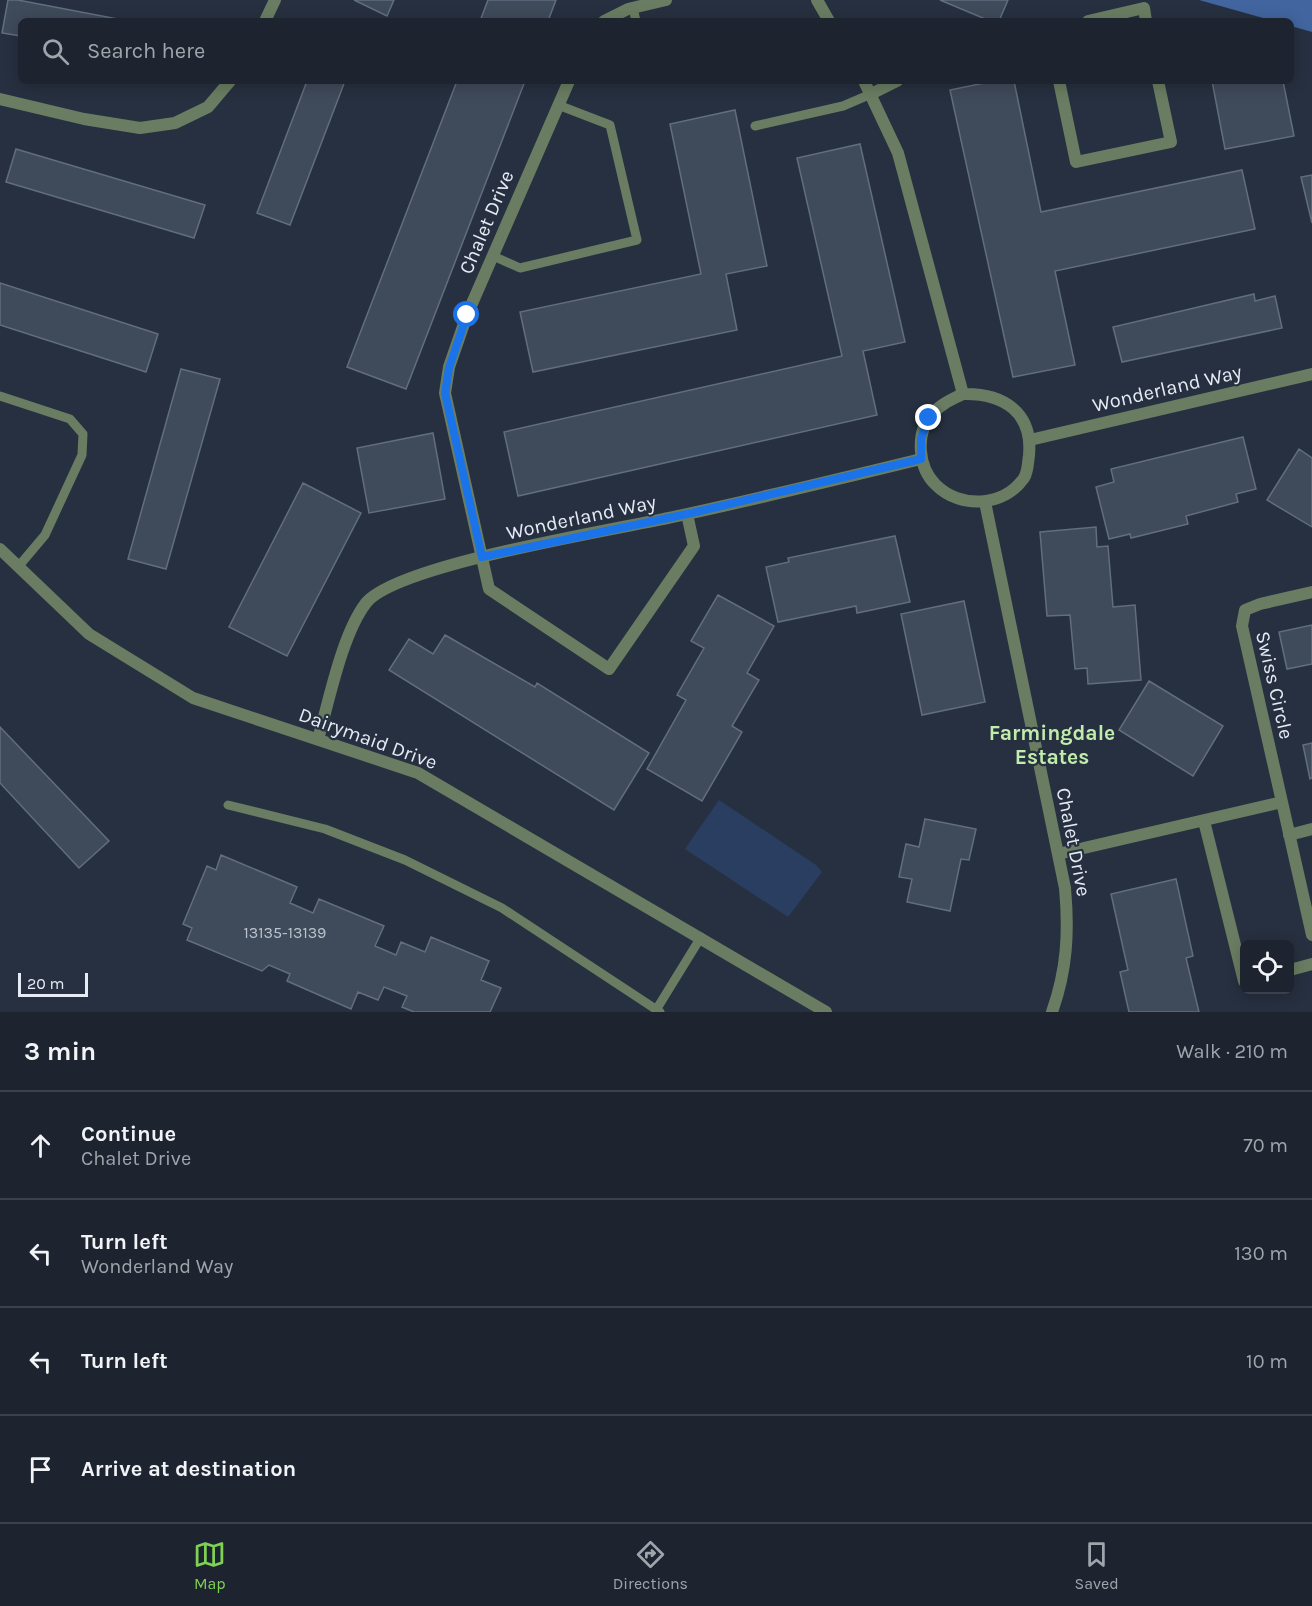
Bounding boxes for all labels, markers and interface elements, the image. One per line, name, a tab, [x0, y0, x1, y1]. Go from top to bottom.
search box	[18, 18, 1294, 84]
icon: search	[39, 35, 72, 68]
text: Search here	[87, 38, 205, 64]
street label: Chalet Drive	[454, 167, 519, 277]
route start	[453, 301, 479, 327]
street label: Wonderland Way	[1090, 360, 1244, 417]
route end	[915, 404, 941, 430]
street label: Wonderland Way	[504, 490, 658, 545]
street label: Swiss Circle	[1251, 629, 1298, 741]
street label: Dairymaid Drive	[295, 703, 440, 774]
district label: Farmingdale Estates	[989, 721, 1115, 769]
street label: Chalet Drive	[1052, 786, 1095, 898]
house number: 13135-13139	[244, 923, 326, 942]
map controls	[1240, 940, 1294, 994]
button: locate	[1240, 940, 1294, 994]
scale bar	[18, 970, 88, 998]
text: 20 m	[27, 974, 65, 993]
text: 3 min	[24, 1036, 96, 1067]
text: Walk · 210 m	[1176, 1040, 1288, 1063]
text: Continue	[81, 1121, 176, 1147]
icon: ahead	[24, 1129, 57, 1162]
text: 70 m	[1243, 1134, 1288, 1157]
text: Chalet Drive	[81, 1147, 191, 1170]
text: Turn left	[81, 1229, 168, 1255]
icon: left	[24, 1237, 57, 1270]
text: 130 m	[1234, 1242, 1288, 1265]
text: Wonderland Way	[81, 1255, 233, 1278]
icon: left	[24, 1345, 57, 1378]
text: Turn left	[81, 1348, 168, 1374]
text: 10 m	[1246, 1350, 1288, 1373]
icon: arrive	[24, 1453, 57, 1486]
text: Arrive at destination	[81, 1456, 296, 1482]
tab: Map	[193, 1538, 226, 1593]
tab: Directions	[613, 1538, 688, 1593]
tab: Saved	[1075, 1538, 1119, 1593]

